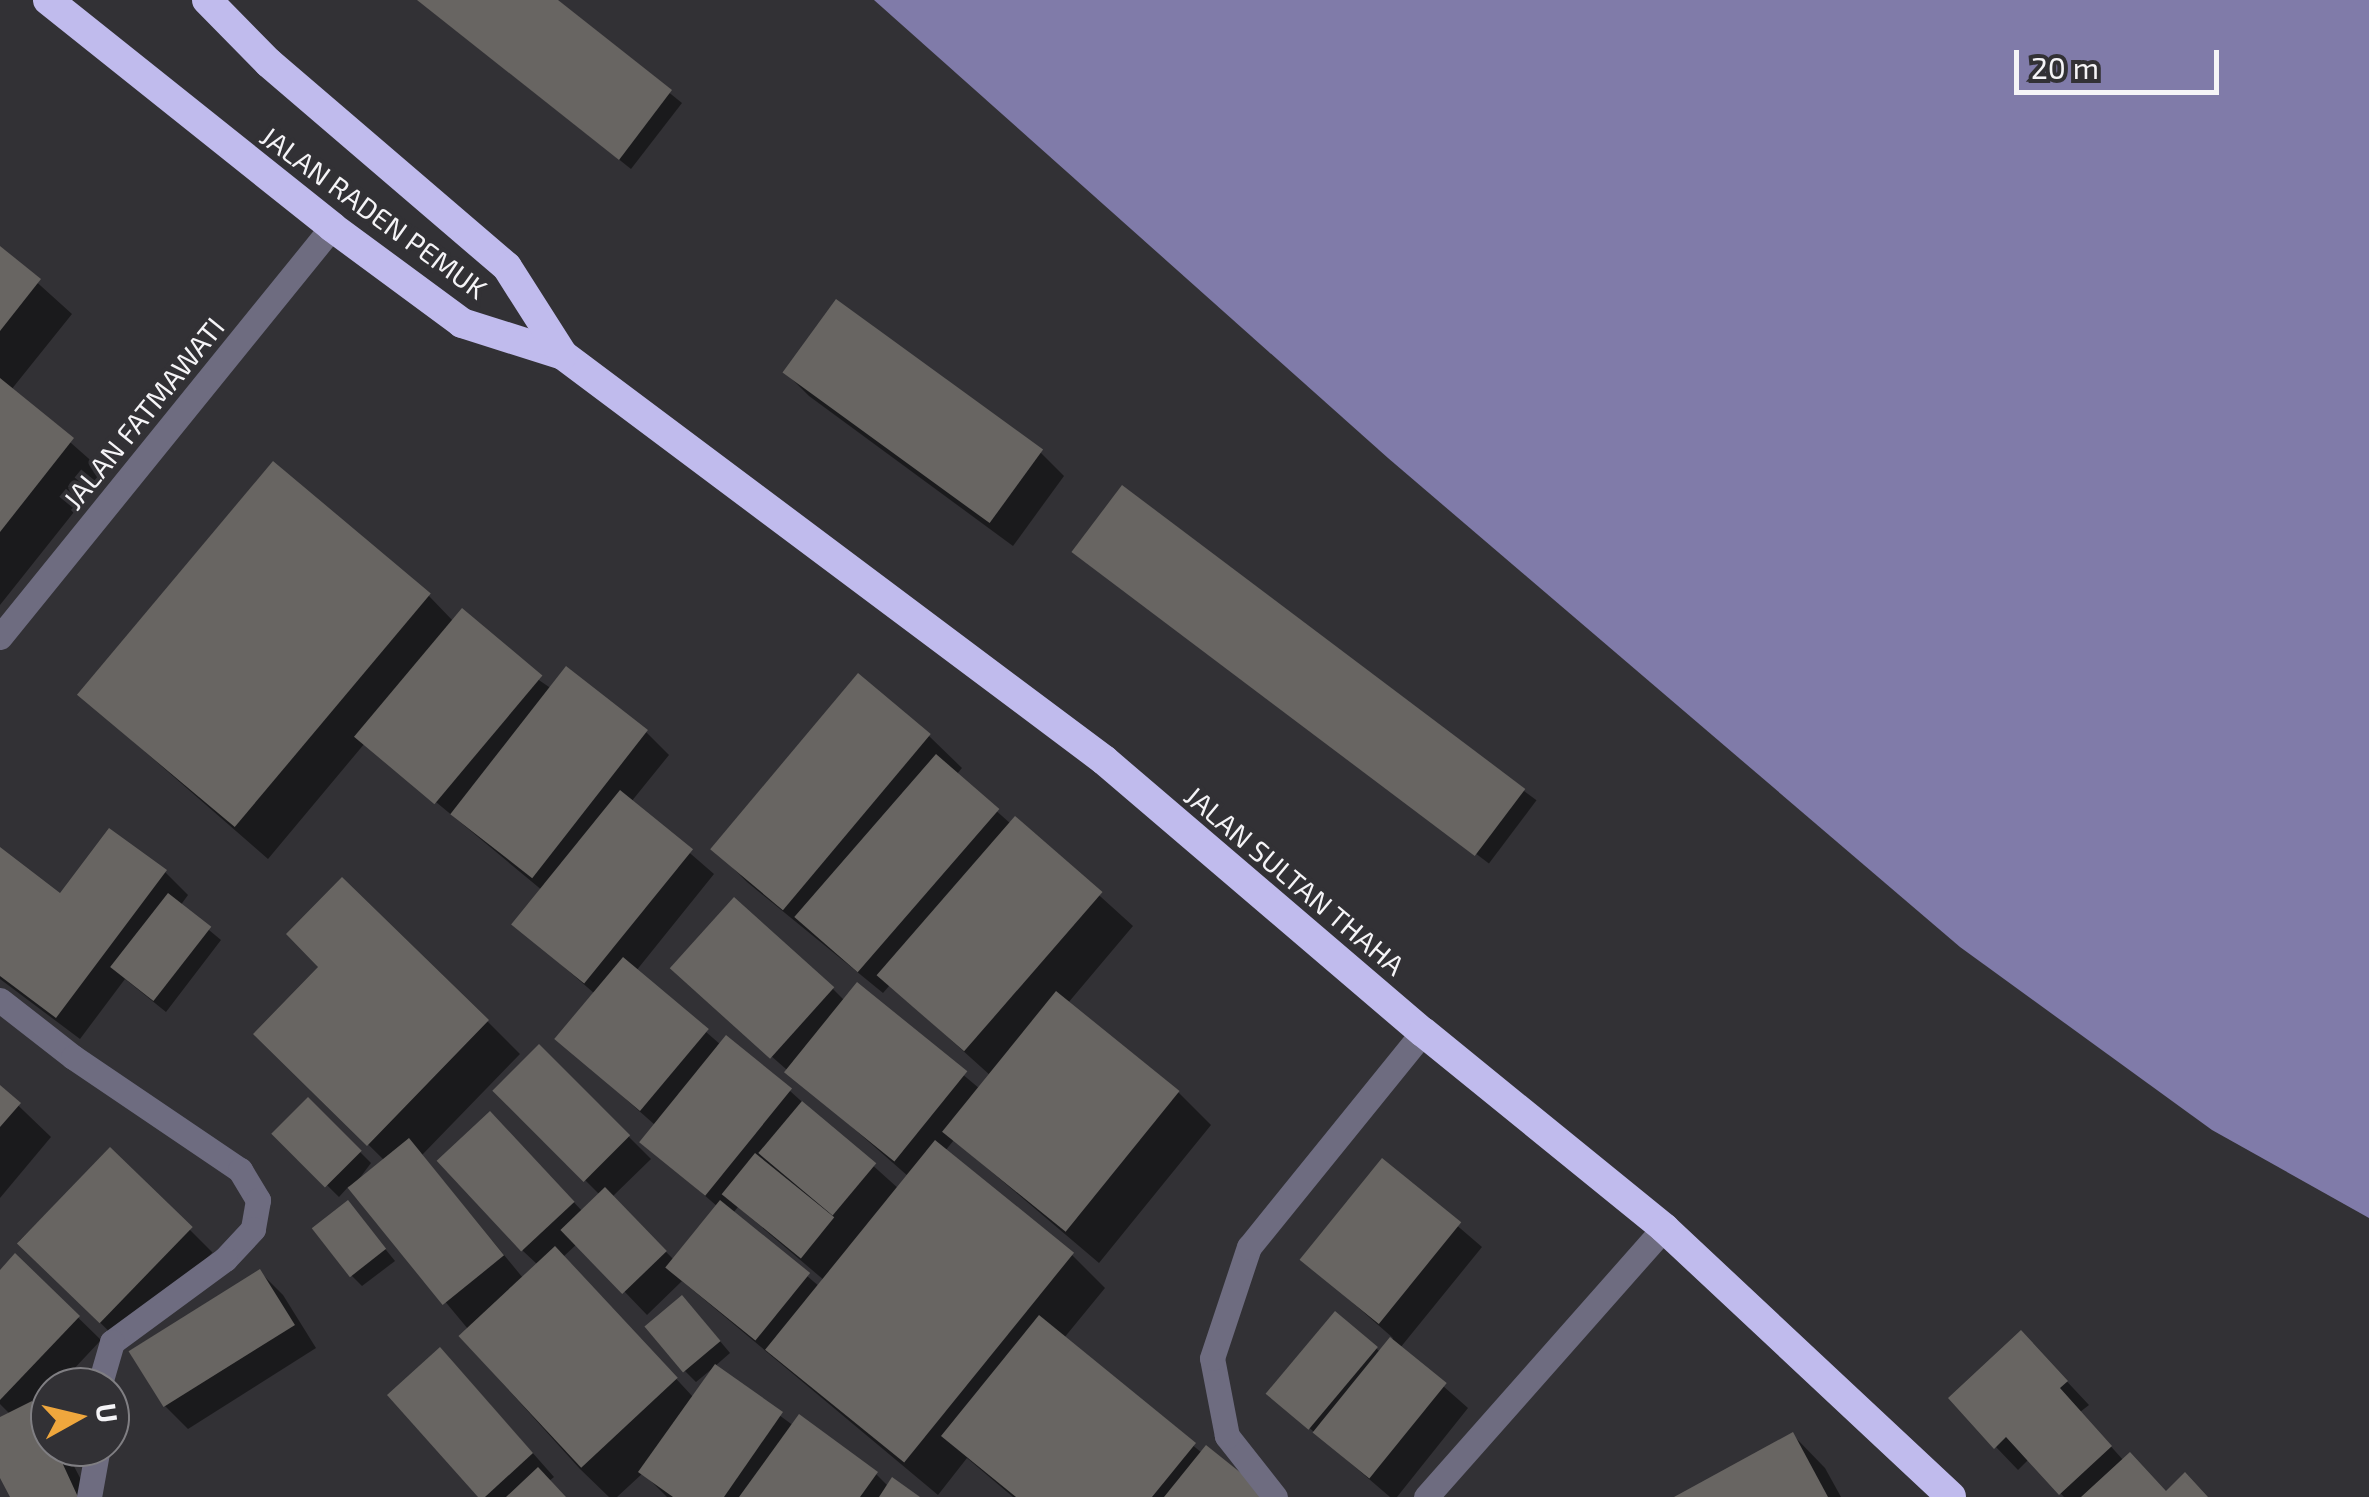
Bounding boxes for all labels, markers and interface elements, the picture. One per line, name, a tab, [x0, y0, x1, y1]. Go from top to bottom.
scale bar	[2019, 30, 2224, 92]
text: 20 m	[2031, 49, 2099, 85]
street label: JALAN RADEN PEMUK	[254, 119, 494, 305]
street label: JALAN FATMAWATI	[55, 310, 231, 516]
street label: JALAN SULTAN THAHA	[1178, 778, 1412, 982]
north arrow	[30, 1367, 130, 1467]
text: U	[90, 1401, 126, 1425]

